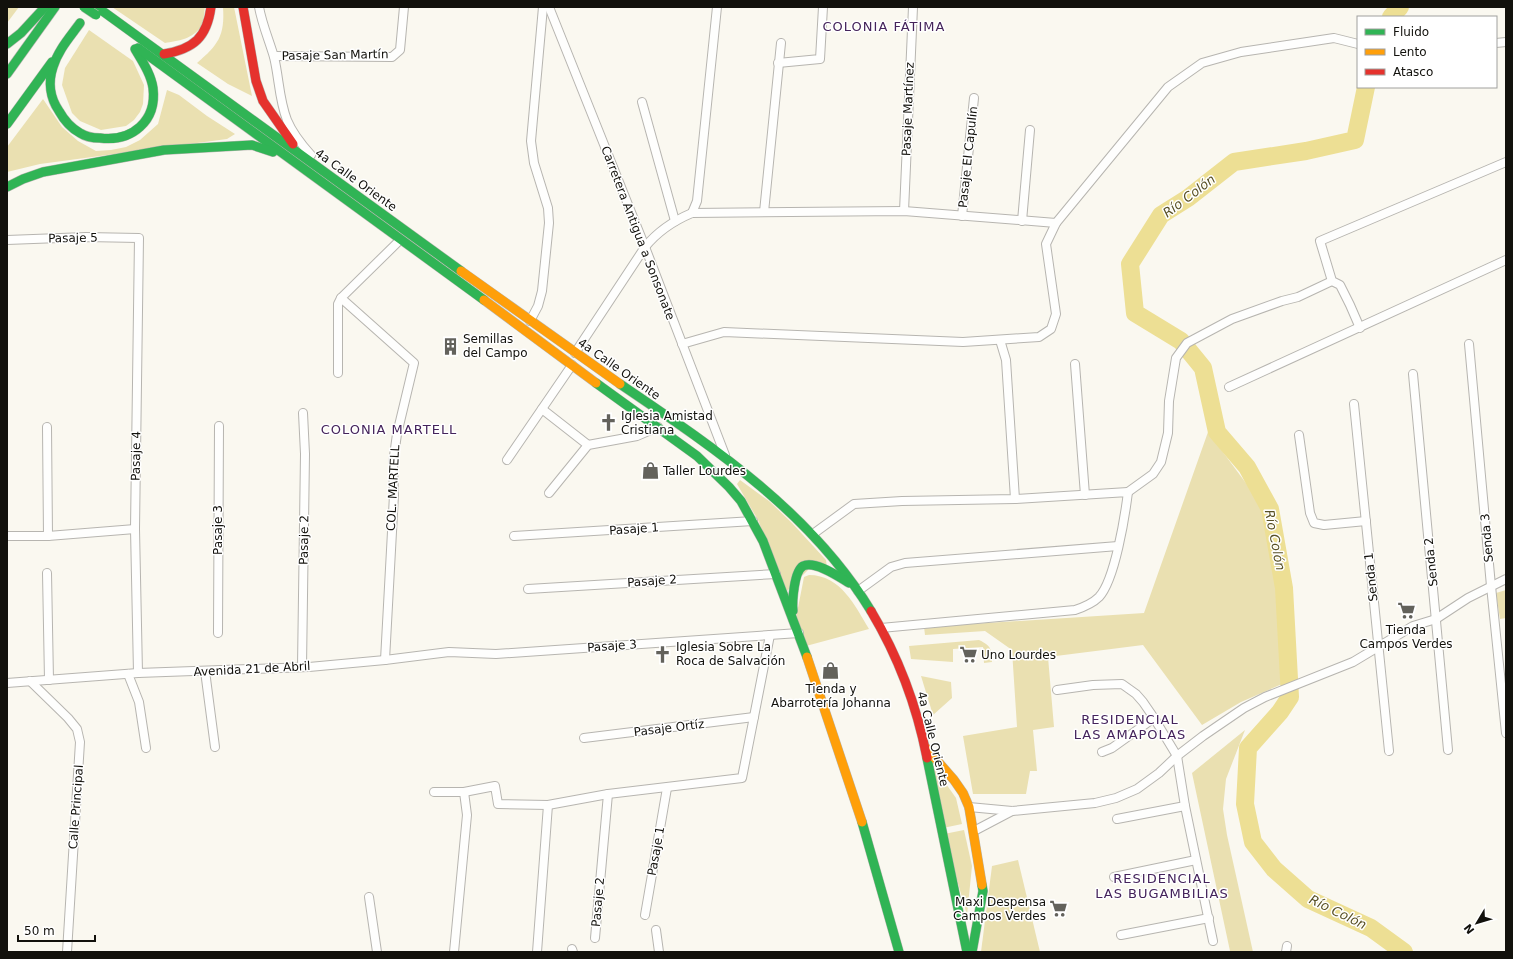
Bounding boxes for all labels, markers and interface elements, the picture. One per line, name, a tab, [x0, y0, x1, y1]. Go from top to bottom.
legend	[1357, 16, 1497, 88]
district label: COLONIA FÁTIMA	[823, 19, 945, 34]
text: Fluido	[1393, 25, 1429, 39]
text: Lento	[1393, 45, 1427, 59]
street label: Pasaje San Martín	[281, 47, 389, 63]
street label: Pasaje Martínez	[899, 62, 917, 156]
text: Atasco	[1393, 65, 1433, 79]
street label: Pasaje El Capulín	[956, 105, 980, 209]
street label: Carretera Antigua a Sonsonate	[598, 144, 678, 322]
street label: 4a Calle Oriente	[313, 146, 399, 214]
water label: Río Colón	[1160, 171, 1218, 221]
street label: Pasaje 5	[48, 231, 98, 245]
place label: Semillas del Campo	[463, 332, 528, 360]
street label: 4a Calle Oriente	[575, 335, 663, 403]
building icon: Semillas del Campo	[440, 336, 460, 356]
place label: Iglesia Amistad Cristiana	[621, 409, 713, 437]
church icon: Iglesia Amistad Cristiana	[598, 413, 618, 433]
district label: COLONIA MARTELL	[321, 422, 457, 437]
street label: Pasaje 4	[129, 431, 143, 481]
street label: COL. MARTELL	[384, 444, 402, 532]
shop icon: Taller Lourdes	[640, 461, 660, 481]
place label: Taller Lourdes	[662, 464, 746, 478]
street label: Pasaje 3	[211, 505, 225, 555]
water label: Río Colón	[1262, 508, 1288, 572]
street label: Senda 3	[1478, 513, 1496, 563]
street label: Pasaje 2	[297, 515, 311, 565]
street label: Pasaje 1	[609, 520, 659, 538]
street label: Senda 2	[1421, 537, 1441, 587]
street label: Senda 1	[1361, 552, 1381, 602]
street label: Pasaje 2	[627, 572, 677, 590]
supermarket icon: Tienda Campos Verdes	[1396, 601, 1416, 621]
place label: Tienda Campos Verdes	[1359, 623, 1453, 651]
street label: Pasaje 3	[587, 637, 637, 655]
place label: Iglesia Sobre La Roca de Salvación	[676, 640, 785, 668]
church icon: Iglesia Sobre La Roca de Salvación	[653, 644, 673, 664]
supermarket icon: Uno Lourdes	[958, 645, 978, 665]
place label: Uno Lourdes	[981, 648, 1056, 662]
street label: Avenida 21 de Abril	[193, 659, 311, 679]
shop icon: Tienda y Abarrotería Johanna	[821, 660, 841, 680]
place label: Tienda y Abarrotería Johanna	[771, 682, 891, 710]
street label: 4a Calle Oriente	[914, 690, 952, 788]
district label: RESIDENCIAL LAS AMAPOLAS	[1074, 712, 1186, 742]
street label: Pasaje Ortíz	[633, 717, 705, 739]
street label: Calle Principal	[66, 764, 86, 850]
street label: Pasaje 1	[645, 825, 667, 877]
district label: RESIDENCIAL LAS BUGAMBILIAS	[1095, 871, 1229, 901]
street label: Pasaje 2	[589, 877, 607, 927]
water label: Río Colón	[1307, 892, 1369, 932]
place label: Maxi Despensa Campos Verdes	[953, 895, 1046, 923]
supermarket icon: Maxi Despensa Campos Verdes	[1049, 899, 1069, 919]
north arrow	[1457, 903, 1497, 943]
scale bar	[18, 917, 95, 943]
text: N	[1462, 921, 1477, 936]
text: 50 m	[24, 924, 55, 938]

